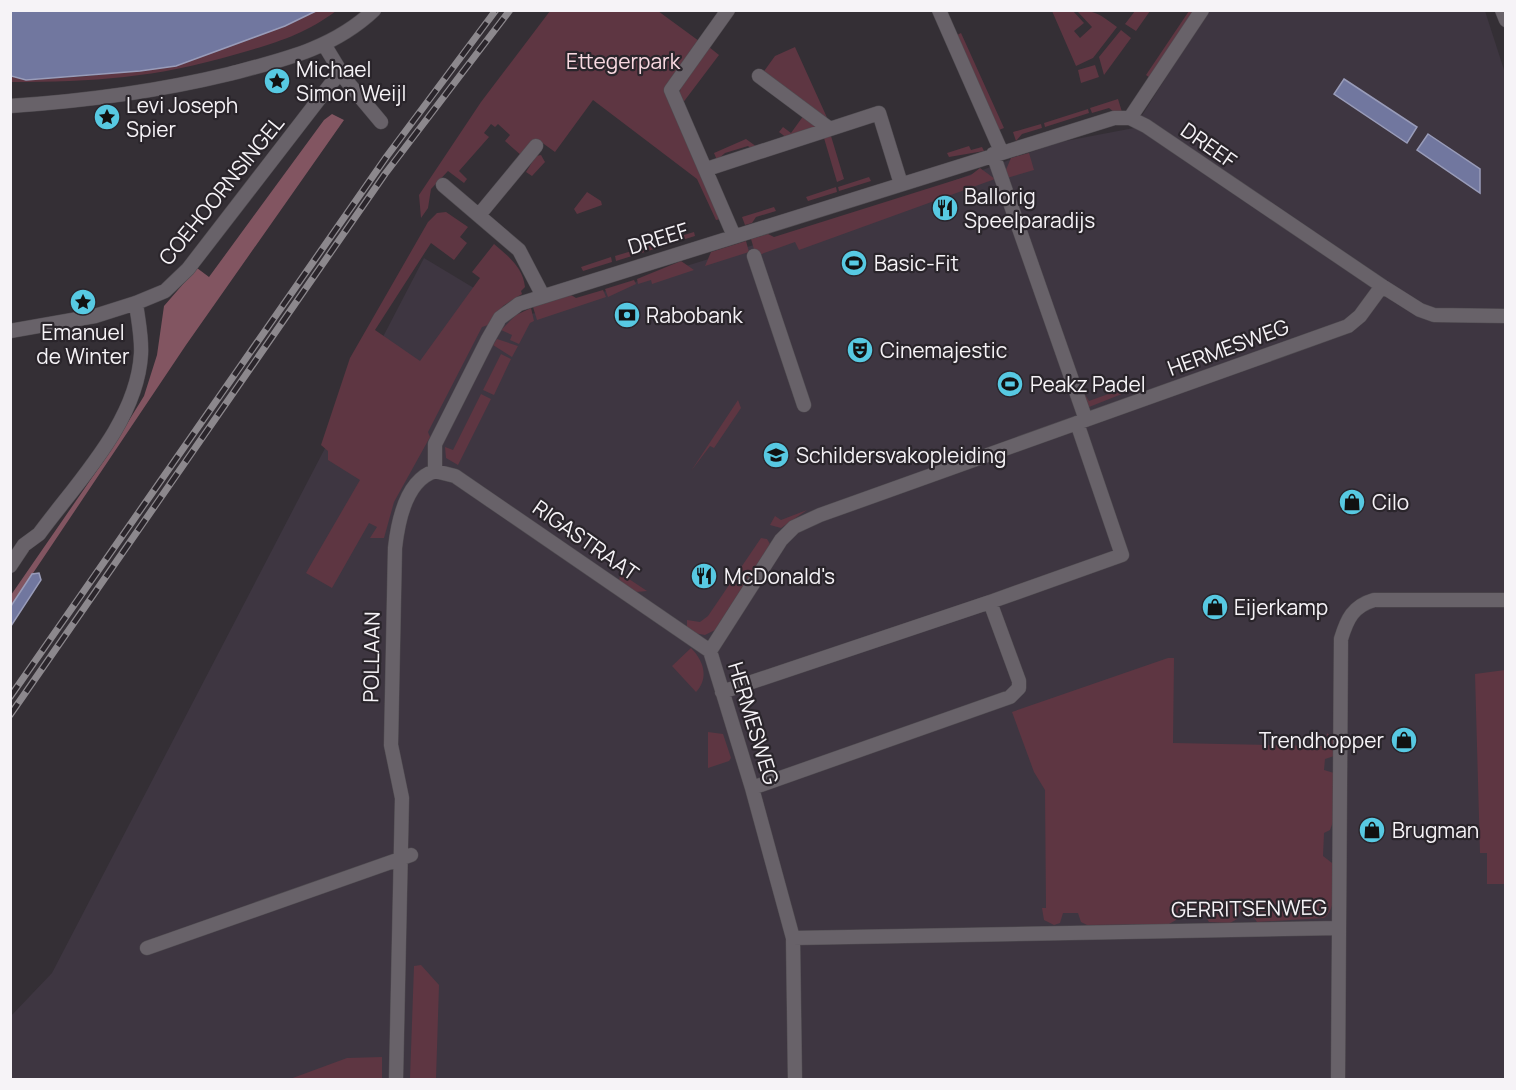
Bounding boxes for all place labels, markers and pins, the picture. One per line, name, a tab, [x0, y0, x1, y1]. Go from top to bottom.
place label: Michael Simon Weijl	[296, 55, 406, 107]
place icon: Michael Simon Weijl	[262, 66, 292, 96]
place label: Levi Joseph Spier	[126, 91, 238, 143]
place icon: Levi Joseph Spier	[92, 102, 122, 132]
place label: Ballorig Speelparadijs	[964, 182, 1095, 234]
restaurant icon: Ballorig Speelparadijs	[930, 193, 960, 223]
sports icon: Basic-Fit	[839, 248, 869, 278]
place label: Basic-Fit	[874, 249, 959, 277]
place icon: Emanuel de Winter	[68, 287, 98, 317]
bank icon: Rabobank	[612, 300, 642, 330]
place label: Rabobank	[646, 301, 743, 329]
place label: Emanuel de Winter	[36, 318, 130, 370]
theatre icon: Cinemajestic	[845, 335, 875, 365]
place label: Cinemajestic	[880, 336, 1007, 364]
sports icon: Peakz Padel	[995, 369, 1025, 399]
place label: Peakz Padel	[1030, 370, 1146, 398]
school or university icon: Schildersvakopleiding	[761, 440, 791, 470]
place label: Schildersvakopleiding	[796, 441, 1006, 469]
shop icon: Cilo	[1337, 487, 1367, 517]
place label: Cilo	[1372, 488, 1409, 516]
restaurant icon: McDonald's	[689, 561, 719, 591]
place label: McDonald's	[724, 562, 835, 590]
shop icon: Eijerkamp	[1200, 592, 1230, 622]
place label: Eijerkamp	[1234, 593, 1328, 621]
shop icon: Trendhopper	[1389, 725, 1419, 755]
place label: Trendhopper	[1259, 726, 1384, 754]
shop icon: Brugman	[1357, 815, 1387, 845]
place label: Brugman	[1392, 816, 1479, 844]

